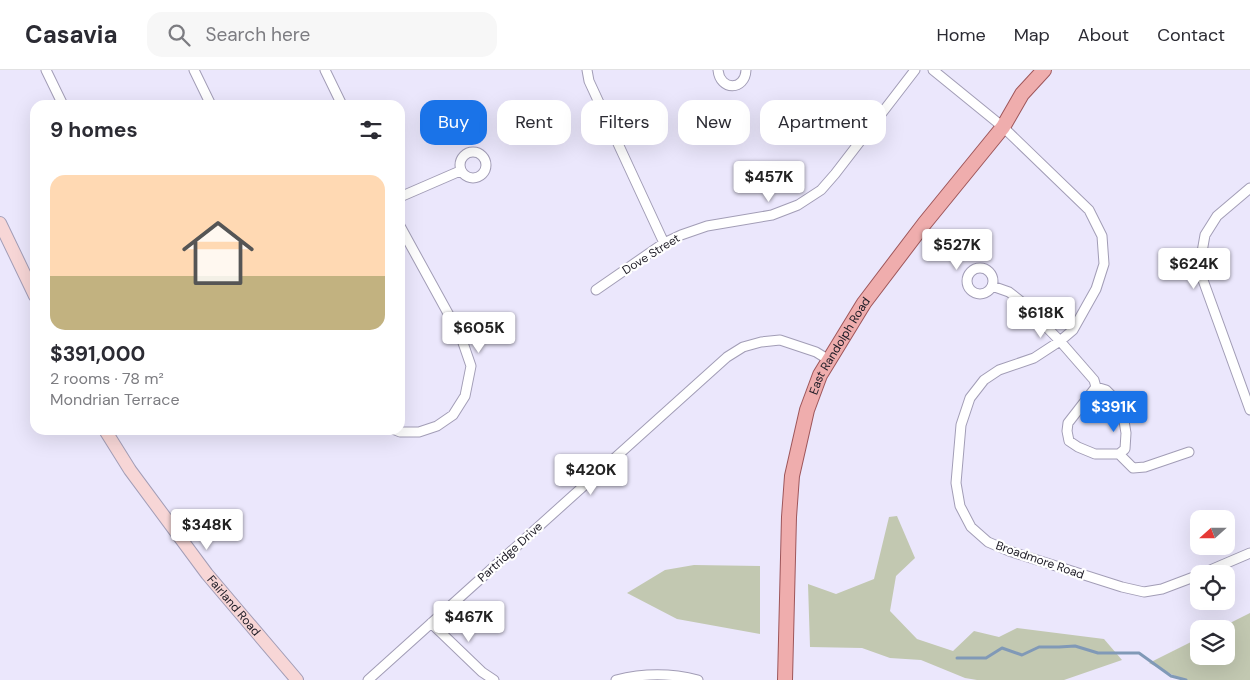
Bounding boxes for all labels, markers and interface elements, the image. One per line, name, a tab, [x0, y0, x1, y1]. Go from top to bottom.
search box	[147, 12, 497, 57]
text: Casavia	[25, 19, 117, 50]
icon: search	[165, 21, 193, 49]
text: Search here	[205, 22, 310, 47]
text: Home	[936, 23, 986, 47]
text: Map	[1014, 23, 1050, 47]
text: About	[1078, 23, 1129, 47]
text: Contact	[1157, 23, 1225, 47]
chip: Buy	[420, 100, 487, 145]
chip: Rent	[497, 100, 571, 145]
chip: Filters	[581, 100, 668, 145]
chip: New	[678, 100, 750, 145]
chip: Apartment	[760, 100, 886, 145]
text: 9 homes	[50, 116, 138, 144]
icon: filters	[357, 116, 385, 144]
pin: $457K	[734, 160, 804, 203]
text: $457K	[745, 166, 793, 187]
icon: home	[173, 208, 263, 298]
pin: $527K	[922, 228, 992, 271]
street label: Dove Street	[619, 230, 683, 278]
text: $527K	[933, 234, 981, 255]
pin: $624K	[1159, 248, 1229, 290]
text: $624K	[1169, 253, 1219, 274]
street label: East Randolph Road	[805, 294, 874, 397]
pin: $618K	[1006, 296, 1076, 339]
text: $618K	[1018, 302, 1064, 323]
pin: $605K	[444, 312, 514, 354]
text: $605K	[453, 317, 505, 338]
text: $391,000	[50, 340, 145, 368]
text: 2 rooms · 78 m²	[50, 368, 164, 389]
text: Mondrian Terrace	[50, 389, 179, 410]
pin: $391K	[1079, 390, 1149, 433]
text: $391K	[1091, 396, 1137, 417]
pin: $420K	[556, 454, 626, 496]
text: $420K	[566, 459, 616, 480]
pin: $348K	[172, 508, 242, 551]
north arrow	[1190, 510, 1235, 555]
map controls	[1190, 510, 1235, 665]
text: $348K	[182, 514, 232, 535]
street label: Partridge Drive	[474, 518, 546, 585]
street label: Broadmore Road	[994, 537, 1086, 583]
button: locate	[1190, 565, 1235, 610]
street label: Fairland Road	[204, 572, 264, 639]
pin: $467K	[434, 600, 504, 643]
text: $467K	[444, 606, 494, 627]
button: layers	[1190, 620, 1235, 665]

